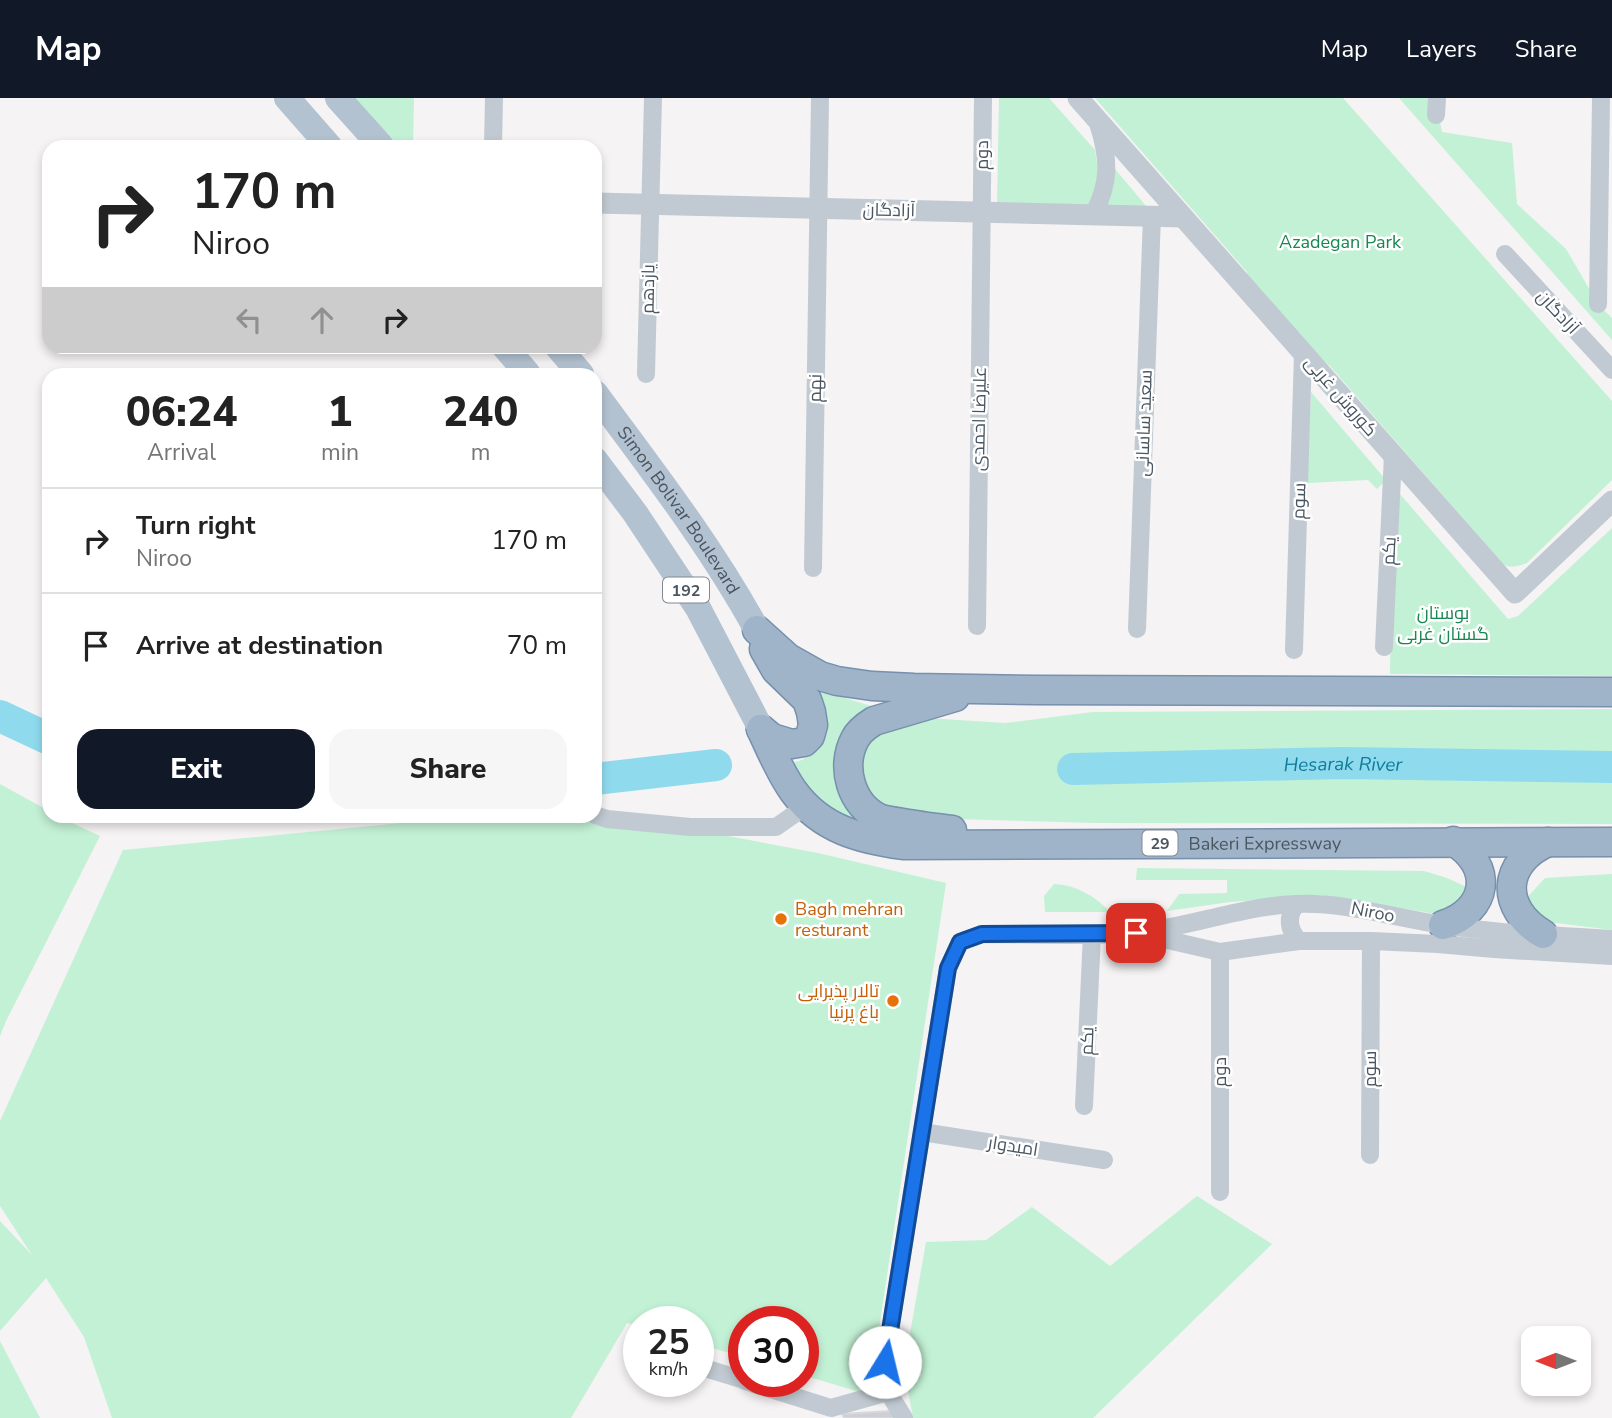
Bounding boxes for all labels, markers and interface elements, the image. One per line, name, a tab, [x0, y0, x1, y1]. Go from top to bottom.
text: Map	[35, 27, 102, 72]
text: Map	[1321, 33, 1368, 65]
text: Layers	[1406, 33, 1477, 65]
text: Share	[1515, 33, 1577, 65]
street label: دوم	[970, 140, 994, 170]
text: 170 m	[192, 158, 336, 225]
icon: right	[77, 168, 168, 259]
street label: آزادگان	[863, 198, 916, 222]
text: Niroo	[192, 222, 270, 265]
park label: Azadegan Park	[1279, 230, 1402, 254]
street label: یازدهم	[636, 264, 660, 314]
street label: آزادگان	[1531, 285, 1585, 340]
icon: left	[230, 301, 268, 339]
icon: ahead	[303, 301, 341, 339]
icon: right	[376, 301, 414, 339]
street label: کوروش غربی	[1299, 351, 1383, 441]
street label: علیرضا احمدی	[966, 367, 992, 471]
street label: سعید ساسانی	[1130, 369, 1158, 477]
street label: نهم	[803, 374, 827, 402]
text: 06:24	[126, 384, 237, 441]
text: 1	[327, 384, 353, 441]
text: 240	[443, 384, 518, 441]
street label: Simon Bolivar Boulevard	[612, 421, 745, 599]
text: Arrival	[147, 437, 216, 468]
text: min	[321, 437, 359, 468]
text: m	[471, 437, 490, 468]
street label: سوم	[1286, 482, 1312, 520]
text: Turn right	[136, 508, 255, 543]
icon: right	[77, 522, 115, 560]
text: 170 m	[491, 523, 567, 558]
street label: یکم	[1376, 536, 1402, 566]
text: Niroo	[136, 543, 192, 574]
road number: 192	[663, 578, 709, 603]
park label: بوستان گستان غربی	[1397, 601, 1489, 646]
icon: arrive	[77, 627, 115, 665]
text: Arrive at destination	[136, 628, 383, 663]
text: 70 m	[507, 628, 567, 663]
button: Exit	[77, 729, 315, 809]
button: Share	[329, 729, 567, 809]
water label: Hesarak River	[1283, 751, 1404, 778]
road number: 29	[1142, 830, 1178, 856]
street label: Bakeri Expressway	[1189, 831, 1342, 856]
street label: Niroo	[1349, 896, 1397, 928]
place label: Bagh mehran resturant	[795, 897, 903, 942]
pin	[1106, 903, 1166, 963]
marker: Bagh mehran resturant	[773, 911, 789, 927]
icon: arrive	[1117, 914, 1155, 952]
place label: تالار پذیرایی باغ پرنیا	[798, 979, 879, 1024]
marker: تالار پذیرایی باغ پرنیا	[885, 993, 901, 1009]
street label: یکم	[1075, 1026, 1099, 1056]
street label: سوم	[1358, 1051, 1382, 1087]
street label: دوم	[1208, 1057, 1232, 1087]
street label: امیدوار	[985, 1130, 1040, 1162]
speed limit sign: 30	[728, 1306, 819, 1397]
text: 25	[647, 1319, 690, 1366]
position arrow	[848, 1325, 922, 1399]
north arrow	[1521, 1326, 1591, 1396]
map controls	[1521, 1326, 1591, 1396]
text: km/h	[649, 1357, 688, 1381]

